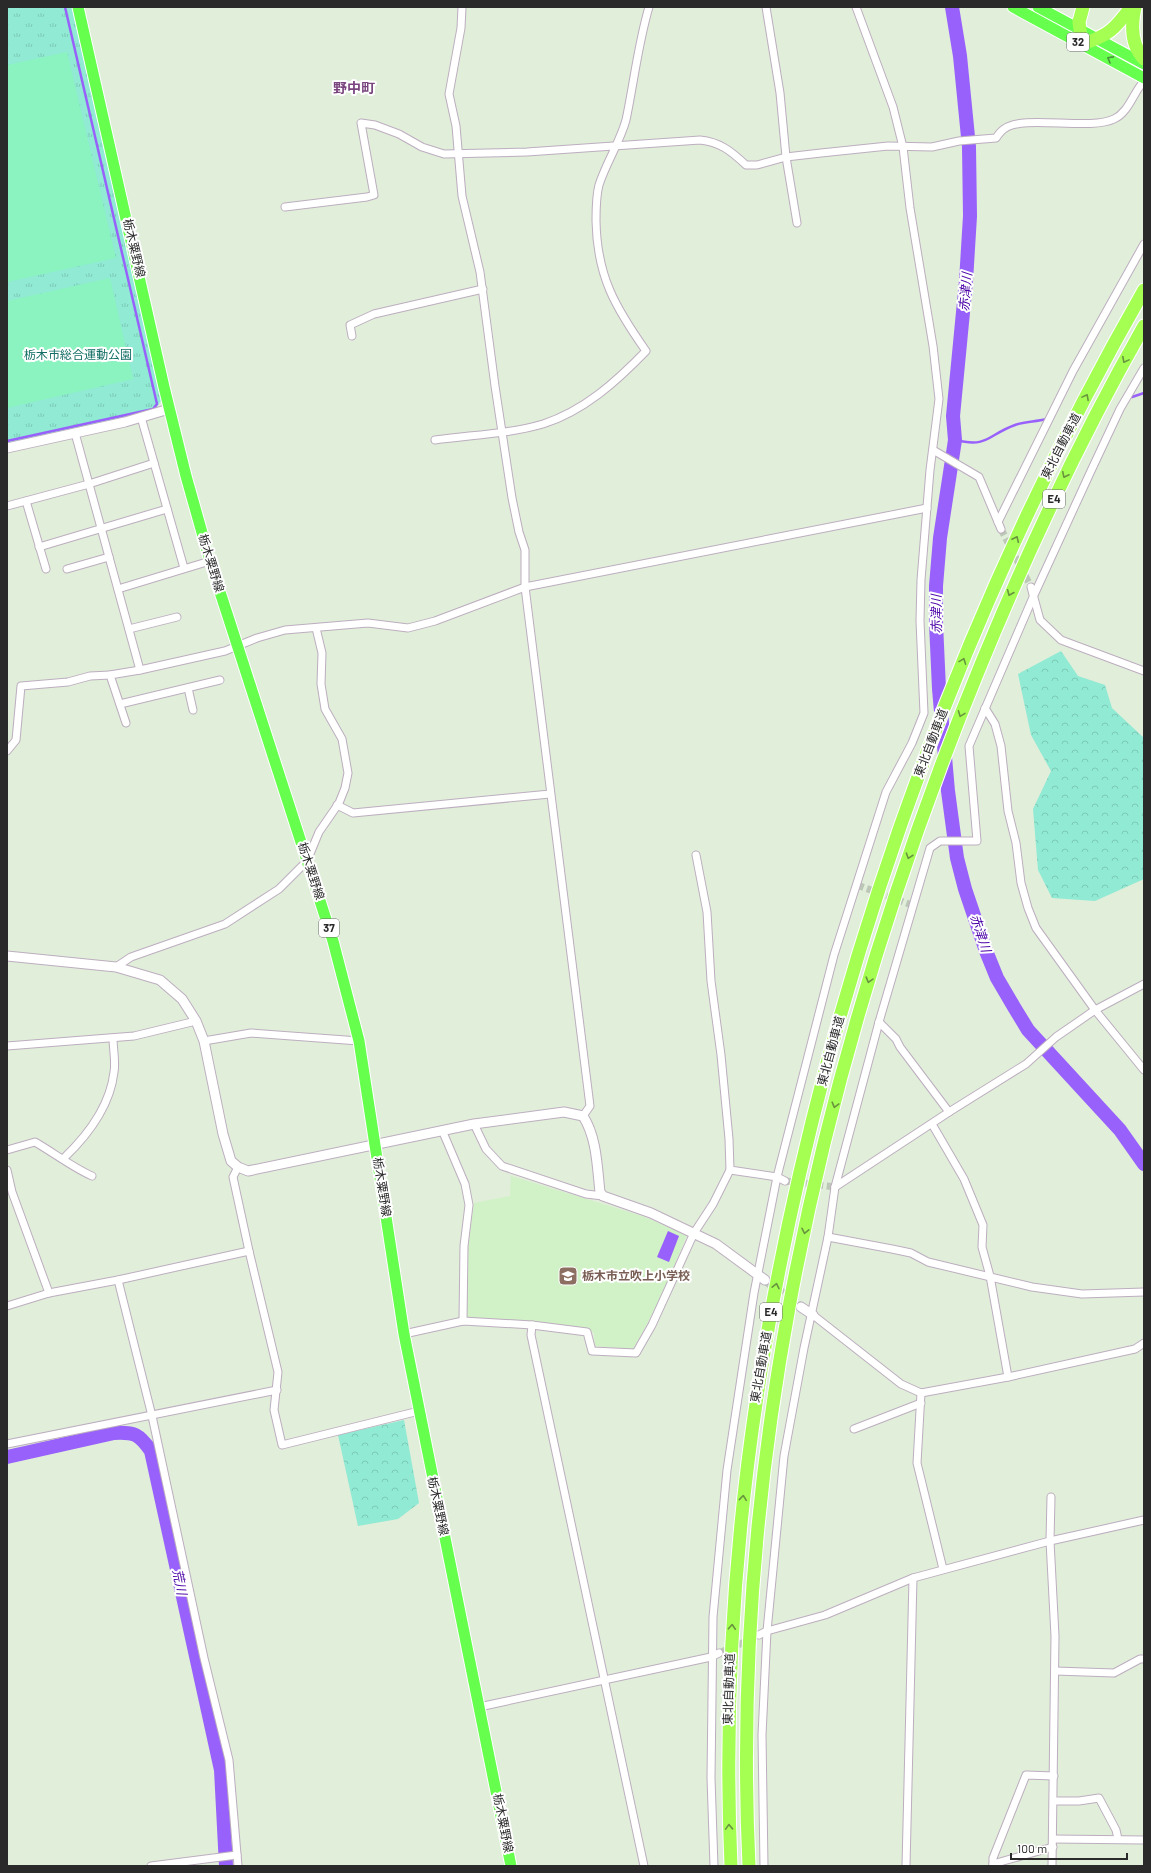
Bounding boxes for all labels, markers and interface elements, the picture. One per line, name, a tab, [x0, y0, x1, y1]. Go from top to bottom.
road number: 32	[1067, 33, 1089, 51]
one-way arrow	[1107, 57, 1114, 64]
district label: 野中町	[333, 79, 375, 96]
street label: 栃木粟野線	[121, 217, 149, 279]
water label: 赤津川	[955, 270, 975, 312]
park label: 栃木市総合運動公園	[24, 347, 132, 361]
one-way arrow	[1122, 356, 1130, 363]
one-way arrow	[1081, 394, 1088, 401]
street label: 東北自動車道	[1038, 410, 1083, 481]
one-way arrow	[1063, 471, 1070, 479]
road number: E4	[1043, 490, 1065, 508]
street label: 栃木粟野線	[196, 532, 227, 593]
one-way arrow	[1011, 536, 1019, 543]
one-way arrow	[1007, 590, 1015, 597]
water label: 赤津川	[928, 592, 944, 634]
one-way arrow	[959, 657, 967, 664]
street label: 東北自動車道	[911, 707, 950, 779]
one-way arrow	[957, 710, 966, 717]
street label: 栃木粟野線	[296, 840, 328, 901]
one-way arrow	[905, 852, 914, 859]
water label: 赤津川	[967, 912, 995, 956]
road number: 37	[319, 919, 339, 937]
one-way arrow	[865, 976, 874, 983]
street label: 東北自動車道	[814, 1014, 846, 1087]
one-way arrow	[831, 1102, 839, 1108]
street label: 栃木粟野線	[371, 1156, 395, 1218]
one-way arrow	[801, 1228, 809, 1235]
school or university icon: 栃木市立吹上小学校	[557, 1265, 579, 1287]
place label: 栃木市立吹上小学校	[582, 1268, 690, 1282]
one-way arrow	[771, 1283, 779, 1289]
road number: E4	[760, 1303, 782, 1321]
street label: 東北自動車道	[747, 1330, 773, 1404]
street label: 栃木粟野線	[426, 1475, 452, 1537]
one-way arrow	[738, 1495, 747, 1501]
water label: 荒川	[169, 1568, 191, 1598]
one-way arrow	[727, 1624, 736, 1630]
street label: 東北自動車道	[720, 1653, 736, 1725]
street label: 栃木粟野線	[491, 1792, 517, 1854]
one-way arrow	[725, 1824, 733, 1830]
scale bar	[1011, 1835, 1127, 1861]
text: 100 m	[1017, 1841, 1047, 1855]

